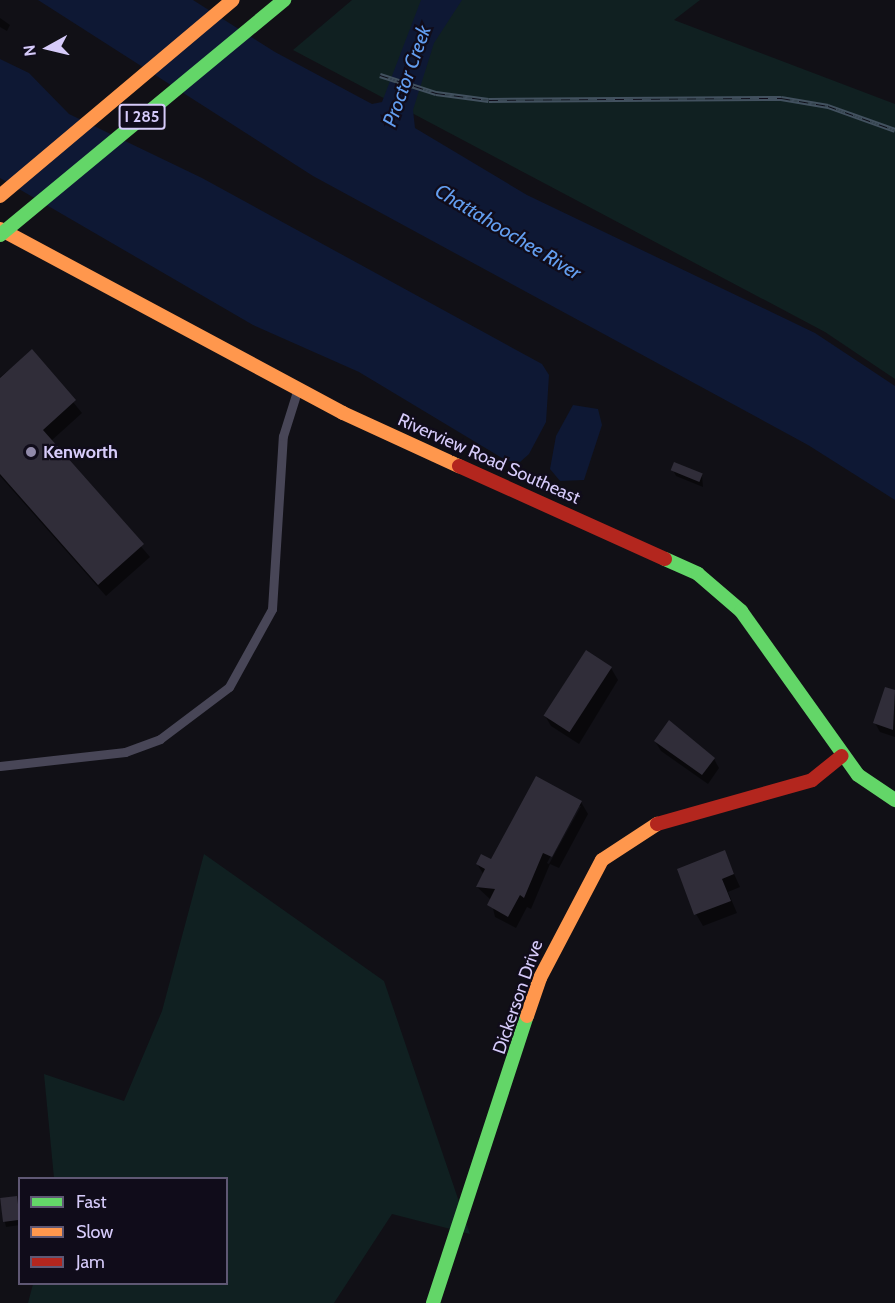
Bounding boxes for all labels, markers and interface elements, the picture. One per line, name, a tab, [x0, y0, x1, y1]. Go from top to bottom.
north arrow	[18, 18, 78, 78]
water label: Proctor Creek	[378, 22, 436, 130]
text: N	[19, 44, 40, 57]
road number: I 285	[118, 104, 166, 130]
water label: Chattahoochee River	[431, 179, 585, 285]
street label: Riverview Road Southeast	[395, 409, 583, 509]
place label: Kenworth	[43, 441, 118, 463]
marker: Kenworth	[24, 445, 38, 459]
street label: Dickerson Drive	[488, 937, 548, 1057]
legend	[18, 1177, 228, 1285]
text: Fast	[76, 1191, 107, 1213]
text: Slow	[76, 1221, 113, 1243]
text: Jam	[76, 1251, 105, 1273]

